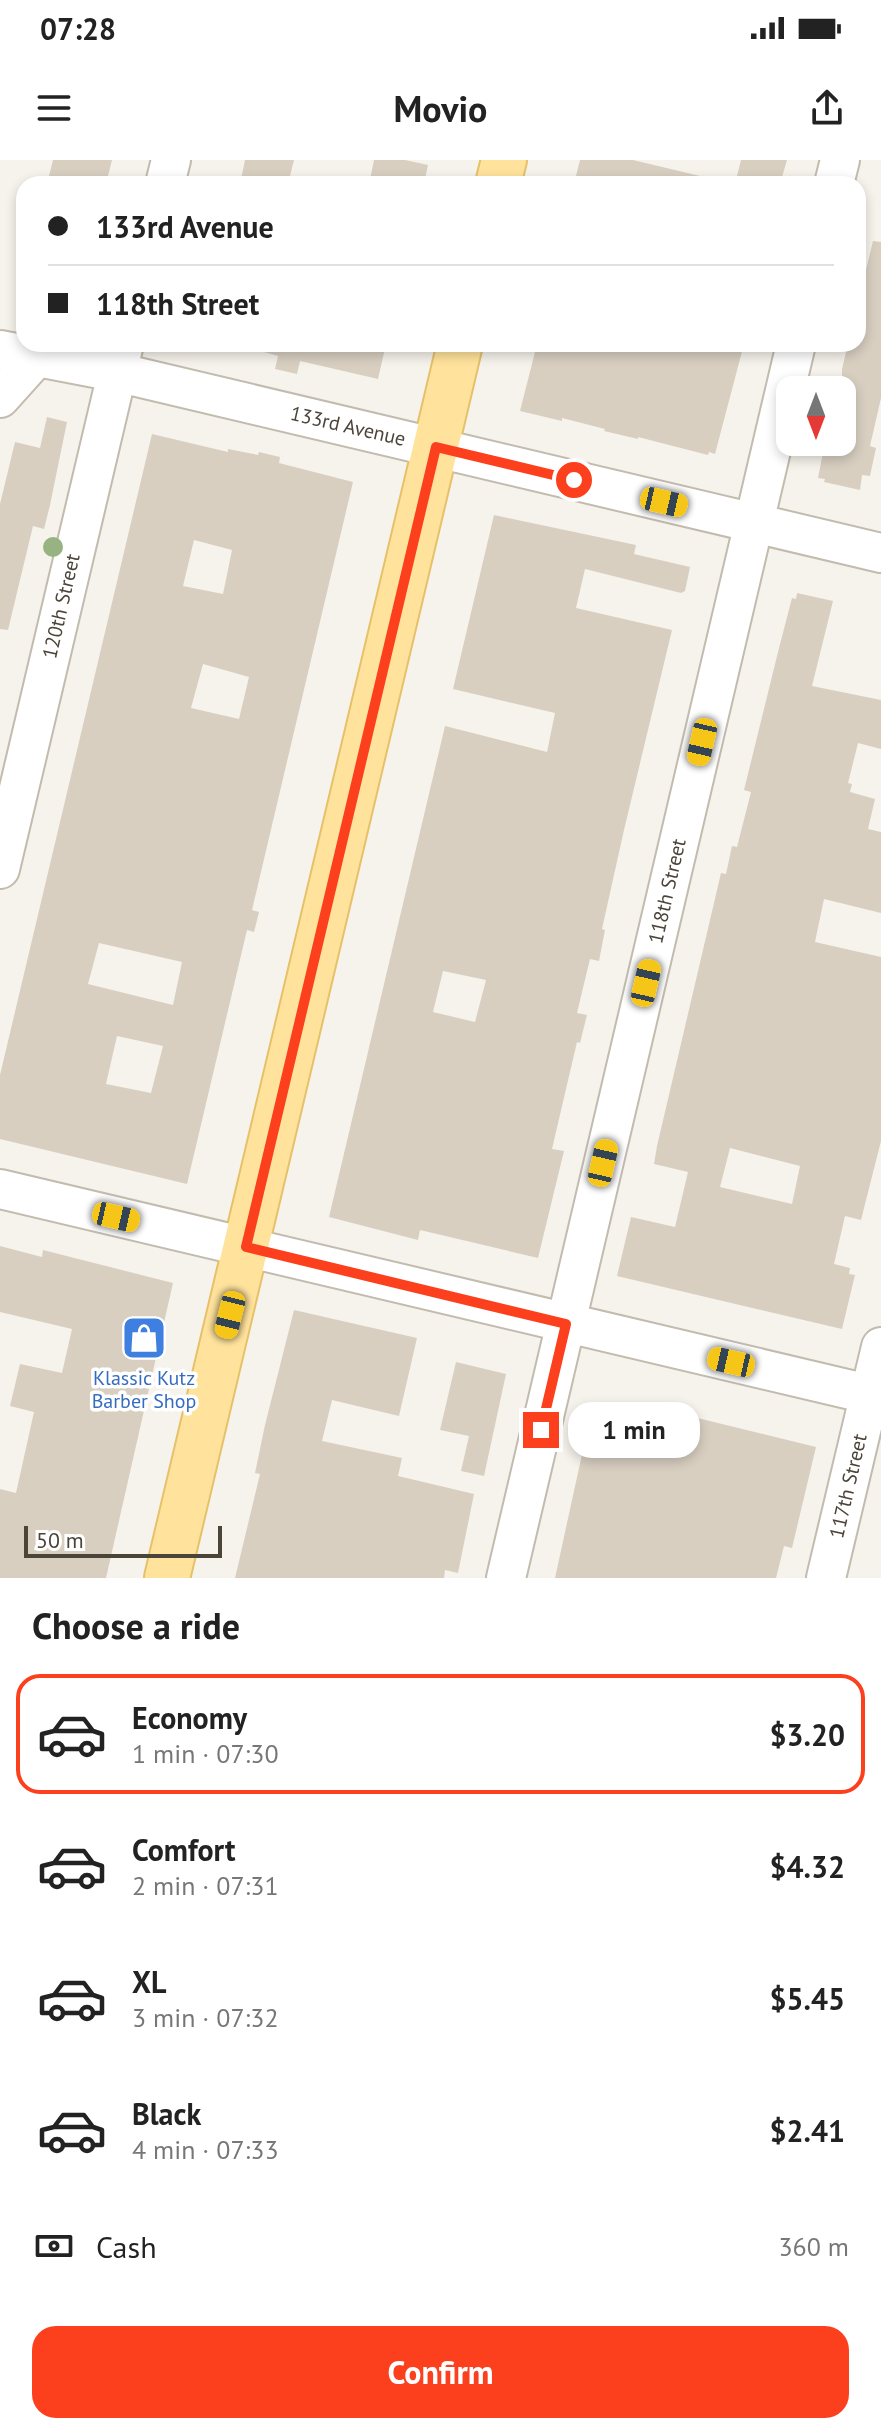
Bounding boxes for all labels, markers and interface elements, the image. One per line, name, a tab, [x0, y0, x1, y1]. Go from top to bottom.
text: 07:28	[40, 9, 116, 48]
text: Movio	[394, 85, 487, 132]
icon: menu	[32, 86, 76, 130]
icon: share	[805, 86, 849, 130]
text: 133rd Avenue	[96, 207, 274, 246]
text: 118th Street	[96, 284, 259, 323]
north arrow	[776, 376, 856, 456]
map controls	[776, 376, 856, 456]
street label: 133rd Avenue	[288, 400, 408, 452]
route start	[556, 462, 592, 498]
car	[638, 485, 690, 519]
street label: 120th Street	[36, 551, 86, 661]
car	[685, 716, 719, 768]
street label: 118th Street	[642, 836, 692, 946]
car	[629, 957, 663, 1009]
car	[586, 1137, 620, 1189]
car	[90, 1200, 142, 1234]
car	[213, 1289, 247, 1341]
shop icon: Klassic Kutz Barber Shop	[120, 1314, 168, 1362]
car	[705, 1345, 757, 1379]
place label: Klassic Kutz Barber Shop	[92, 1365, 196, 1414]
callout: 1 min	[569, 1402, 701, 1458]
route end	[523, 1412, 559, 1448]
text: 1 min	[602, 1413, 666, 1446]
street label: 117th Street	[823, 1431, 873, 1541]
scale bar	[24, 1522, 222, 1558]
text: 50 m	[36, 1526, 84, 1554]
text: Choose a ride	[32, 1602, 240, 1649]
icon: car	[36, 1698, 108, 1770]
text: Economy	[132, 1698, 247, 1737]
text: $3.20	[770, 1715, 845, 1754]
text: 1 min · 07:30	[132, 1737, 279, 1770]
icon: car	[36, 1830, 108, 1902]
text: Comfort	[132, 1830, 235, 1869]
text: $4.32	[770, 1847, 845, 1886]
text: 2 min · 07:31	[132, 1869, 279, 1902]
icon: car	[36, 1962, 108, 2034]
text: XL	[132, 1962, 166, 2001]
text: $5.45	[770, 1979, 845, 2018]
text: 3 min · 07:32	[132, 2001, 279, 2034]
icon: car	[36, 2094, 108, 2166]
text: Black	[132, 2094, 201, 2133]
text: $2.41	[770, 2111, 845, 2150]
text: 4 min · 07:33	[132, 2133, 279, 2166]
icon: cash	[32, 2224, 76, 2268]
text: Cash	[96, 2227, 157, 2266]
text: 360 m	[778, 2230, 849, 2263]
button: Confirm	[32, 2326, 849, 2418]

